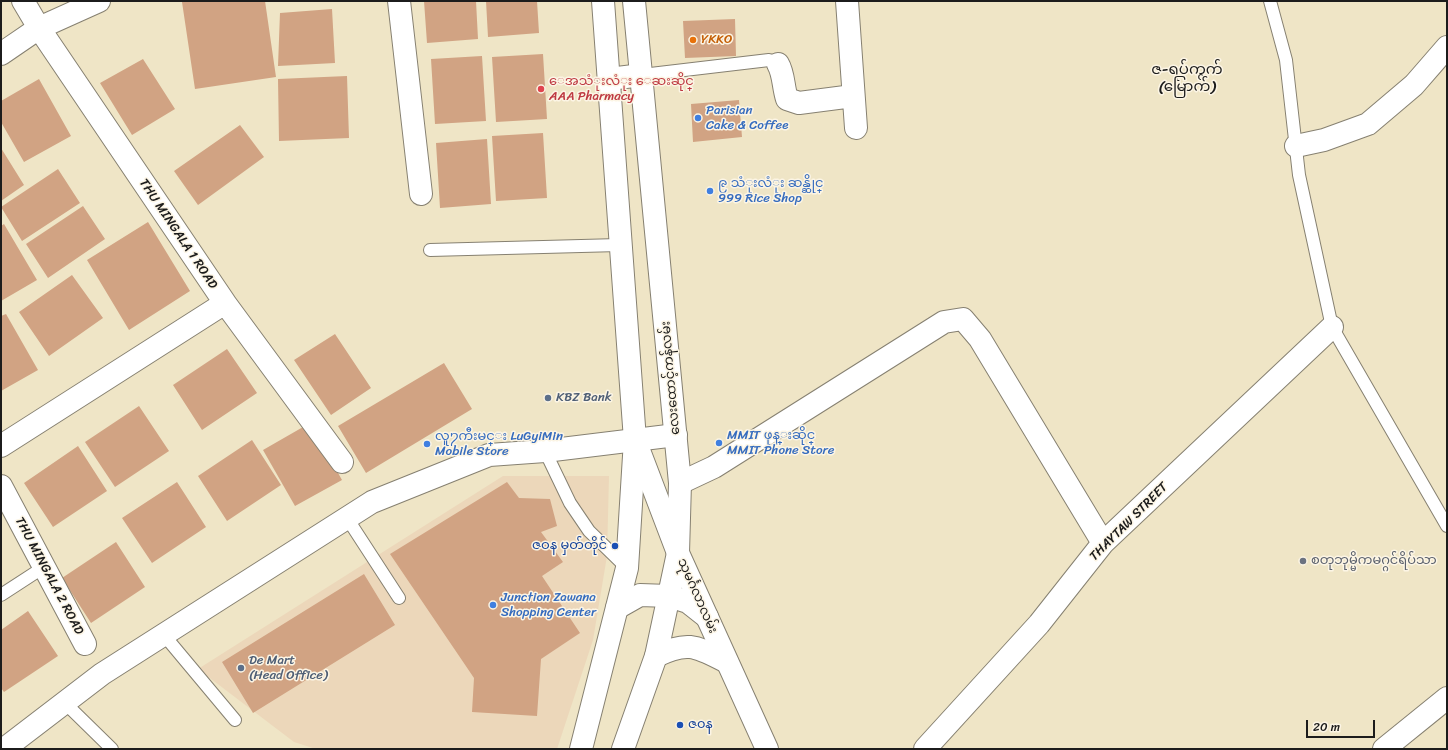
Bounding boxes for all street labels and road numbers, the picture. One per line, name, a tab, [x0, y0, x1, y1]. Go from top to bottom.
street label: THU MINGALA 1 ROAD	[135, 176, 221, 292]
street label: လေးထောင့်ကန်လမ်း	[658, 320, 684, 436]
street label: THAYTAW STREET	[1087, 480, 1171, 564]
street label: THU MINGALA 2 ROAD	[11, 514, 87, 638]
street label: သုမင်္ဂလာလမ်း	[673, 556, 721, 636]

